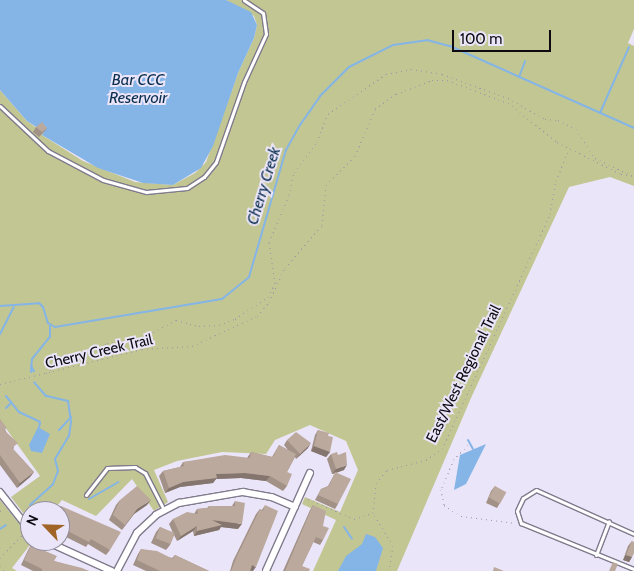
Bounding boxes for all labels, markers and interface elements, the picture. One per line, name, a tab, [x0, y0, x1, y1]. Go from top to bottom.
scale bar	[454, 20, 553, 52]
text: 100 m	[460, 30, 502, 48]
water label: Bar CCC Reservoir	[109, 70, 167, 108]
water label: Cherry Creek	[243, 145, 285, 227]
street label: East/West Regional Trail	[423, 302, 505, 446]
street label: Cherry Creek Trail	[43, 331, 155, 373]
north arrow	[20, 501, 70, 551]
text: N	[22, 512, 42, 528]

